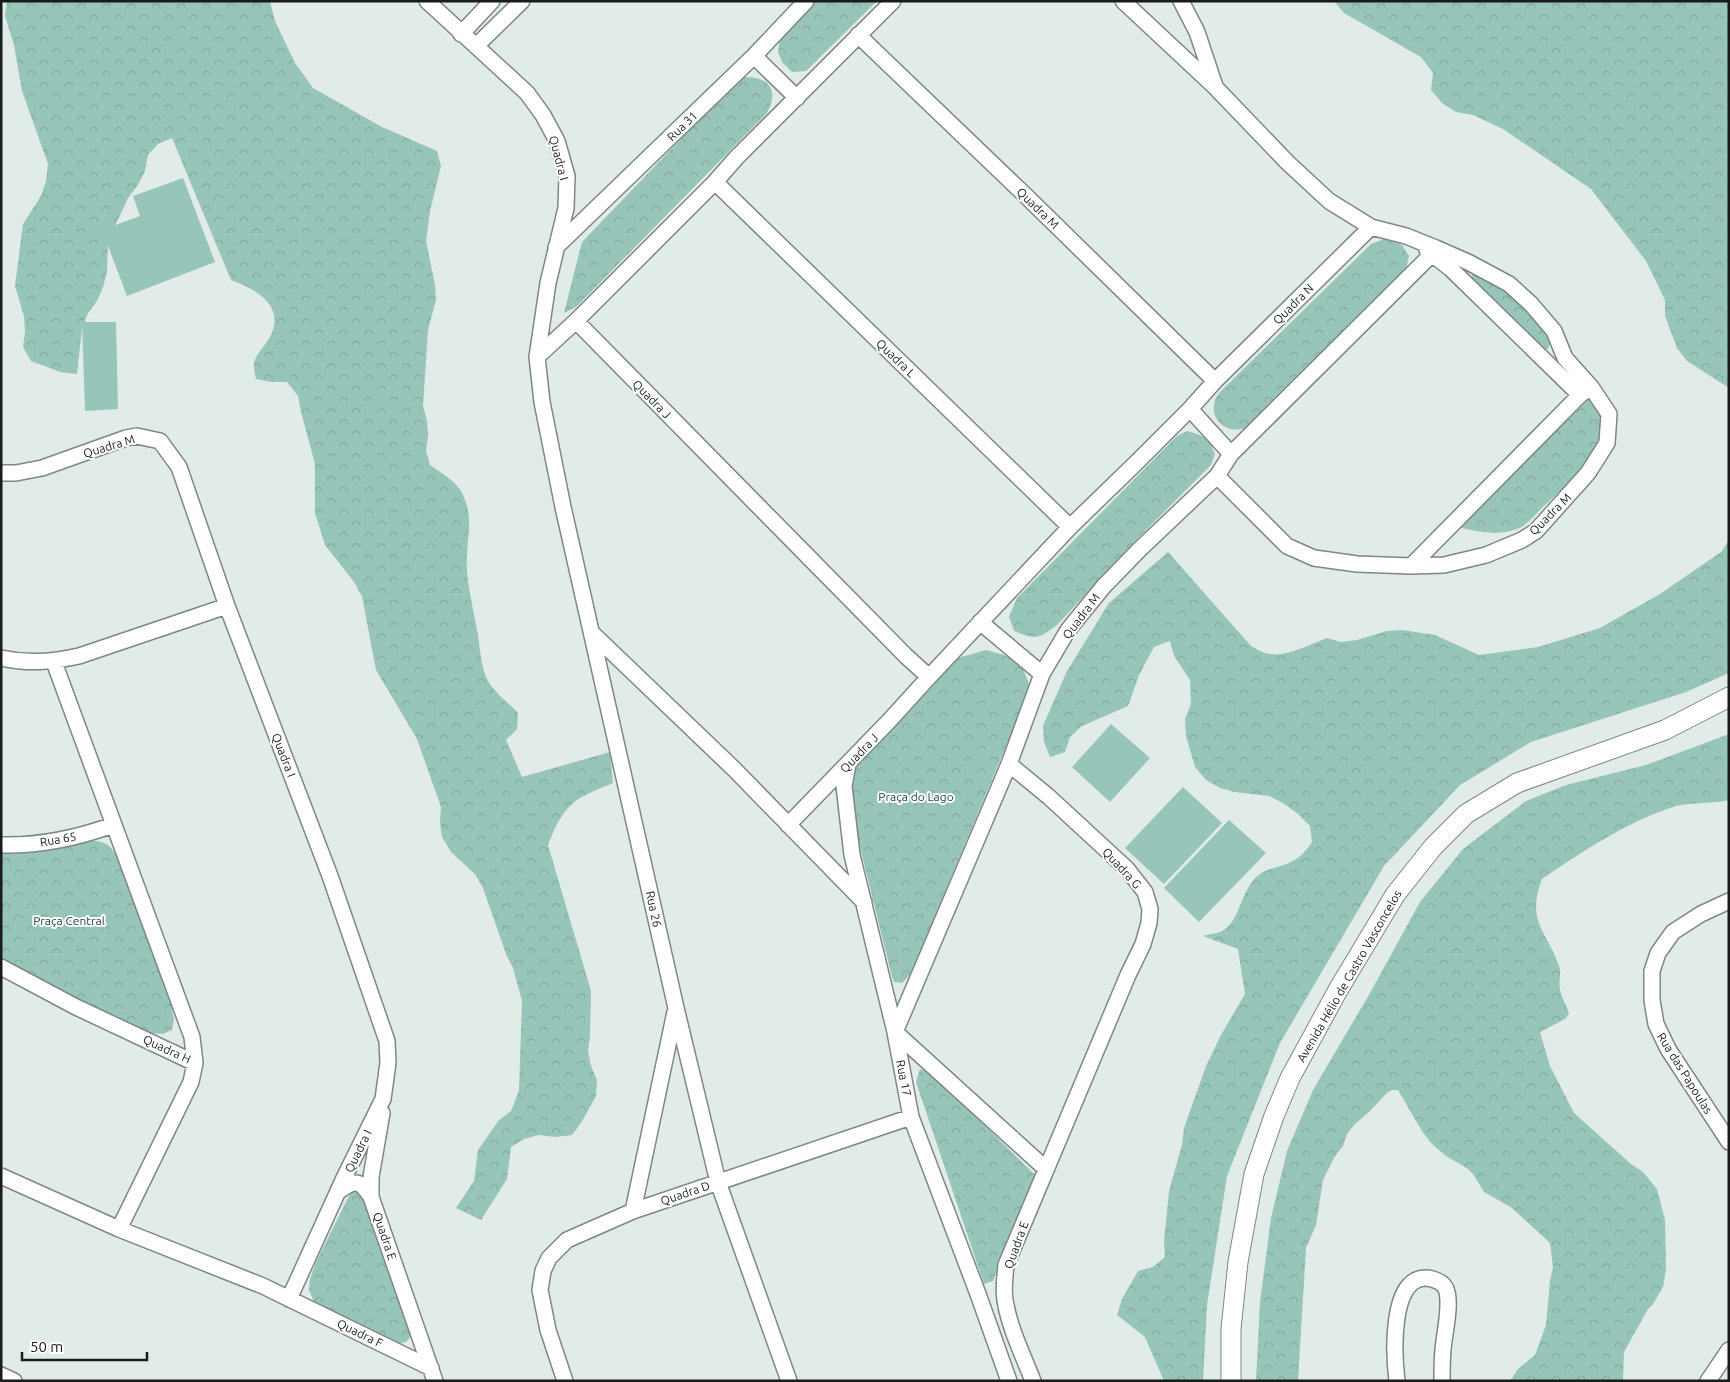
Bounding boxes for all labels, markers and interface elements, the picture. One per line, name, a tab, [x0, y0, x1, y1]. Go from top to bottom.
street label: Rua 31	[664, 109, 700, 143]
street label: Quadra I	[547, 134, 571, 182]
street label: Quadra M	[1014, 185, 1062, 231]
street label: Quadra N	[1270, 281, 1316, 327]
street label: Quadra L	[874, 336, 918, 380]
street label: Quadra J	[630, 377, 674, 421]
street label: Quadra M	[82, 432, 136, 460]
street label: Quadra M	[1527, 491, 1573, 537]
street label: Quadra M	[1060, 591, 1102, 641]
street label: Quadra I	[270, 731, 298, 779]
street label: Quadra J	[837, 731, 881, 775]
park label: Praça do Lago	[878, 790, 954, 803]
street label: Rua 65	[39, 829, 77, 849]
street label: Quadra G	[1100, 845, 1144, 891]
street label: Avenida Hélio de Castro Vasconcelos	[1294, 888, 1404, 1064]
street label: Rua 26	[644, 890, 664, 929]
park label: Praça Central	[33, 914, 105, 927]
street label: Rua das Papoulas	[1655, 1030, 1715, 1116]
street label: Quadra H	[141, 1032, 193, 1066]
street label: Rua 17	[894, 1059, 914, 1097]
street label: Quadra I	[342, 1128, 374, 1174]
street label: Quadra D	[659, 1179, 711, 1207]
street label: Quadra E	[371, 1210, 399, 1262]
street label: Quadra E	[1001, 1219, 1031, 1271]
street label: Quadra F	[335, 1316, 385, 1350]
scale bar	[22, 1330, 148, 1362]
text: 50 m	[30, 1338, 63, 1355]

